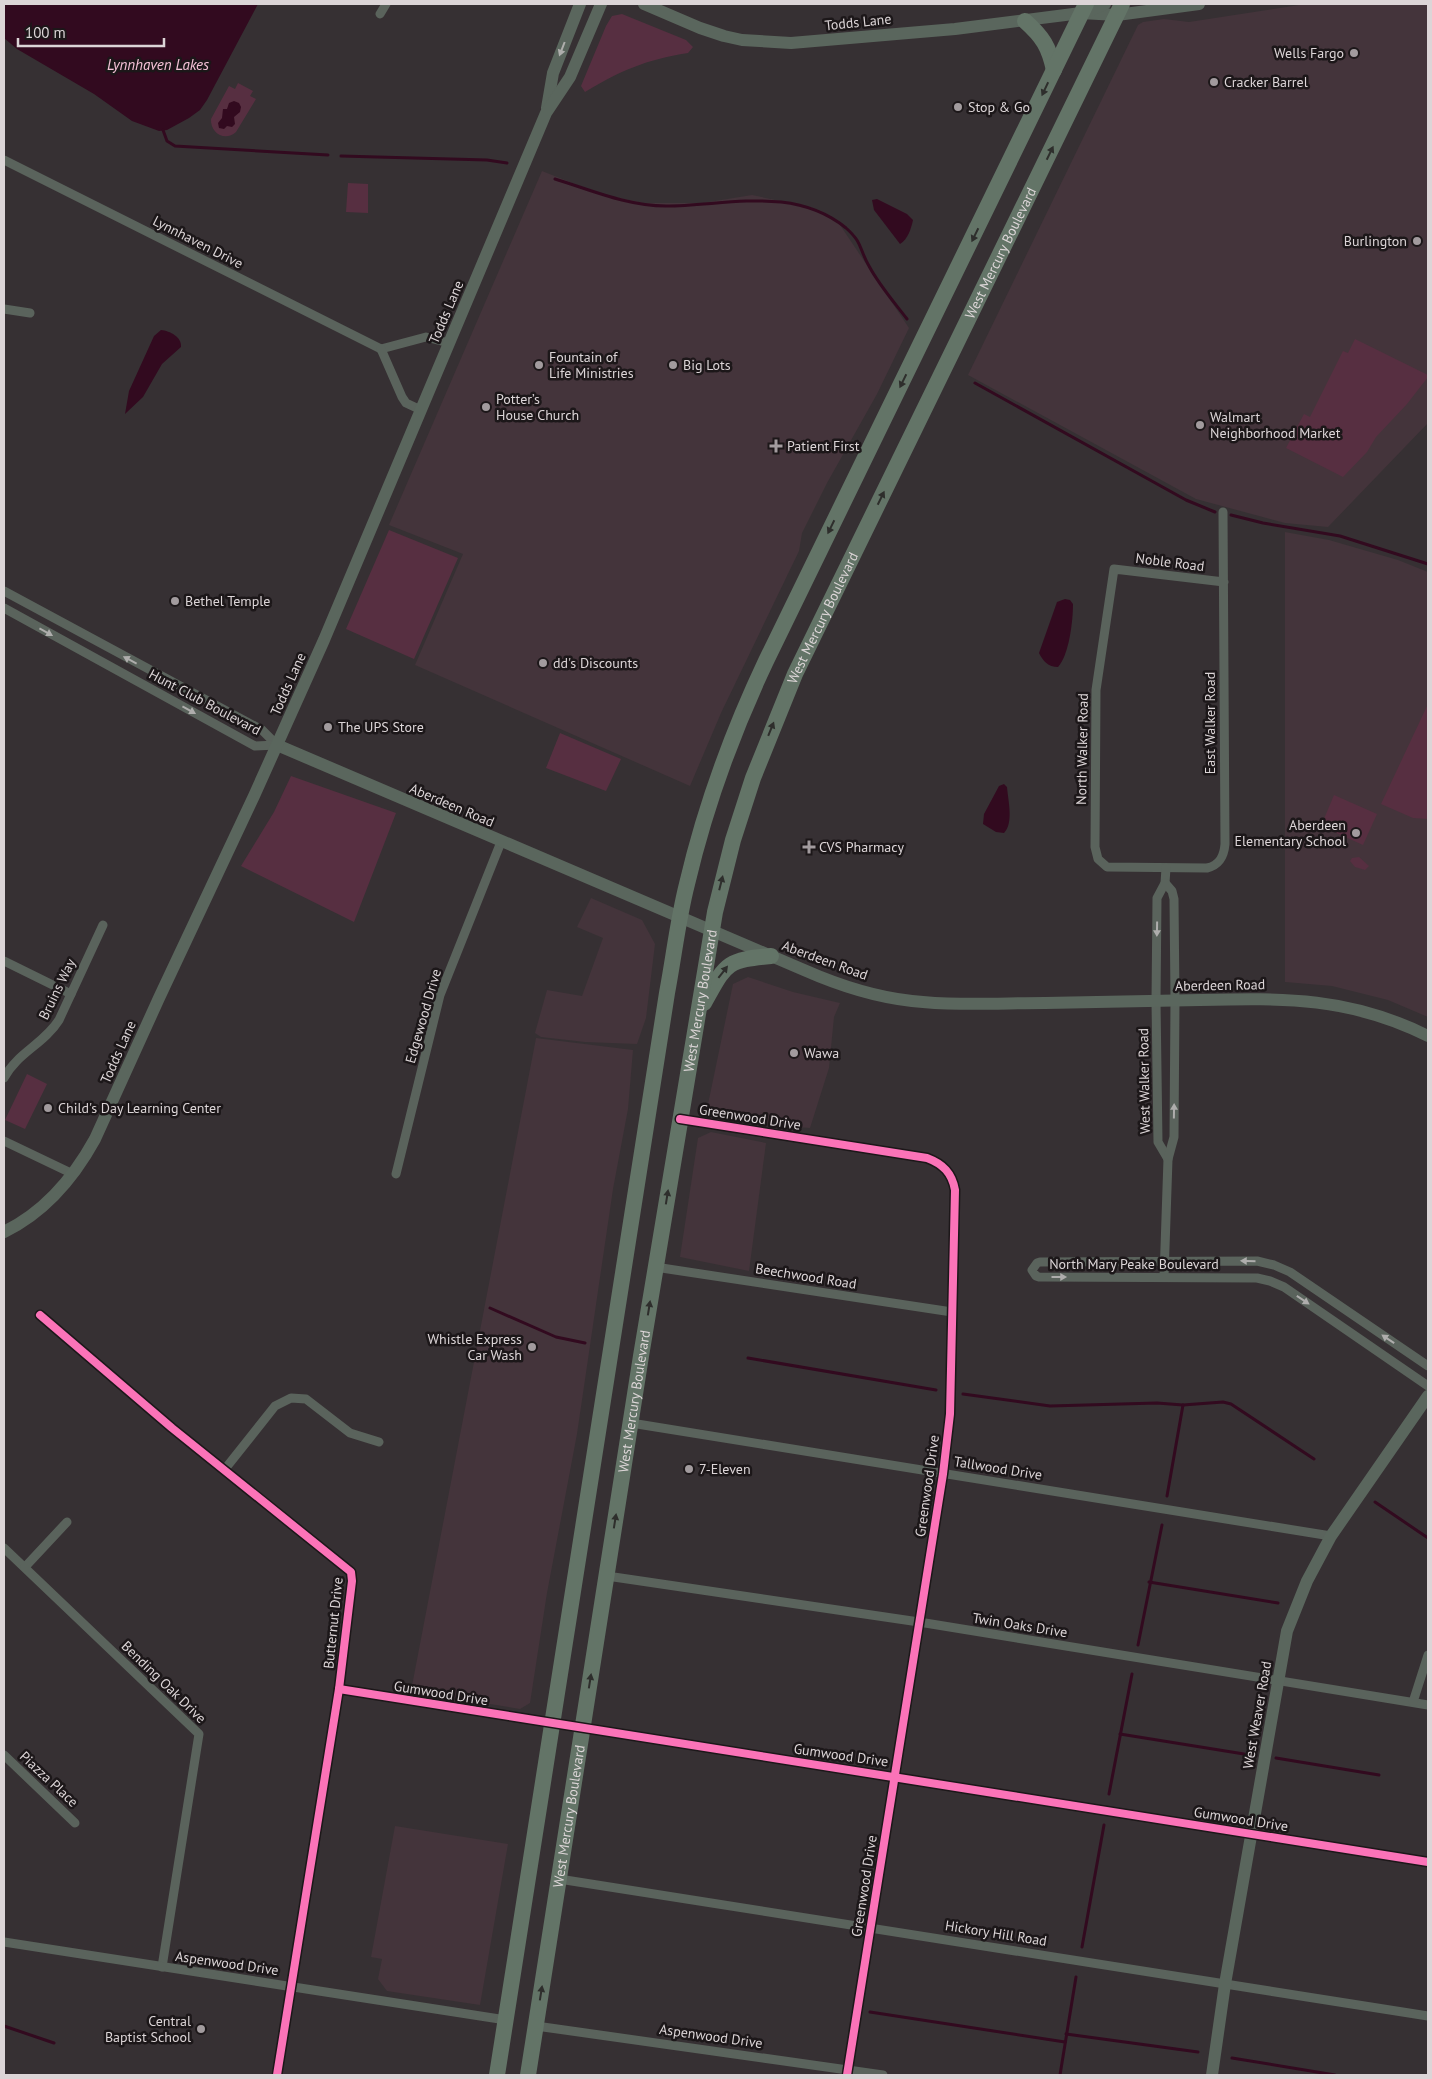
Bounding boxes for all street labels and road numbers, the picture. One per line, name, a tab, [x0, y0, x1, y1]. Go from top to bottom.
street label: Todds Lane	[824, 10, 892, 34]
street label: West Mercury Boulevard	[961, 184, 1040, 322]
street label: Lynnhaven Drive	[150, 212, 246, 272]
street label: Todds Lane	[425, 278, 467, 346]
street label: West Mercury Boulevard	[783, 549, 862, 686]
street label: Noble Road	[1135, 549, 1205, 575]
street label: Todds Lane	[266, 650, 310, 718]
street label: Hunt Club Boulevard	[146, 665, 264, 739]
street label: East Walker Road	[1201, 672, 1219, 774]
street label: North Walker Road	[1072, 693, 1092, 805]
street label: Aberdeen Road	[407, 779, 497, 831]
street label: West Mercury Boulevard	[679, 928, 721, 1073]
street label: Aberdeen Road	[780, 936, 870, 984]
street label: Bruins Way	[34, 955, 80, 1022]
street label: Edgewood Drive	[401, 967, 445, 1065]
street label: Aberdeen Road	[1175, 975, 1265, 995]
street label: Todds Lane	[96, 1018, 140, 1086]
street label: West Walker Road	[1134, 1028, 1154, 1134]
street label: Greenwood Drive	[698, 1100, 802, 1134]
street label: North Mary Peake Boulevard	[1049, 1255, 1219, 1273]
street label: Beechwood Road	[754, 1259, 858, 1293]
street label: West Mercury Boulevard	[614, 1329, 654, 1474]
street label: Greenwood Drive	[911, 1434, 943, 1538]
street label: Tallwood Drive	[953, 1452, 1043, 1484]
street label: Butternut Drive	[319, 1576, 347, 1670]
street label: Twin Oaks Drive	[971, 1609, 1069, 1641]
street label: Bending Oak Drive	[118, 1637, 210, 1727]
street label: West Weaver Road	[1239, 1660, 1275, 1770]
street label: Gumwood Drive	[393, 1677, 489, 1709]
street label: Gumwood Drive	[793, 1739, 889, 1771]
street label: West Mercury Boulevard	[549, 1744, 589, 1889]
street label: Piazza Place	[16, 1747, 82, 1811]
street label: Gumwood Drive	[1193, 1803, 1289, 1835]
street label: Greenwood Drive	[847, 1834, 881, 1938]
street label: Hickory Hill Road	[944, 1916, 1048, 1950]
street label: Aspenwood Drive	[174, 1947, 280, 1979]
street label: Aspenwood Drive	[658, 2020, 764, 2052]

